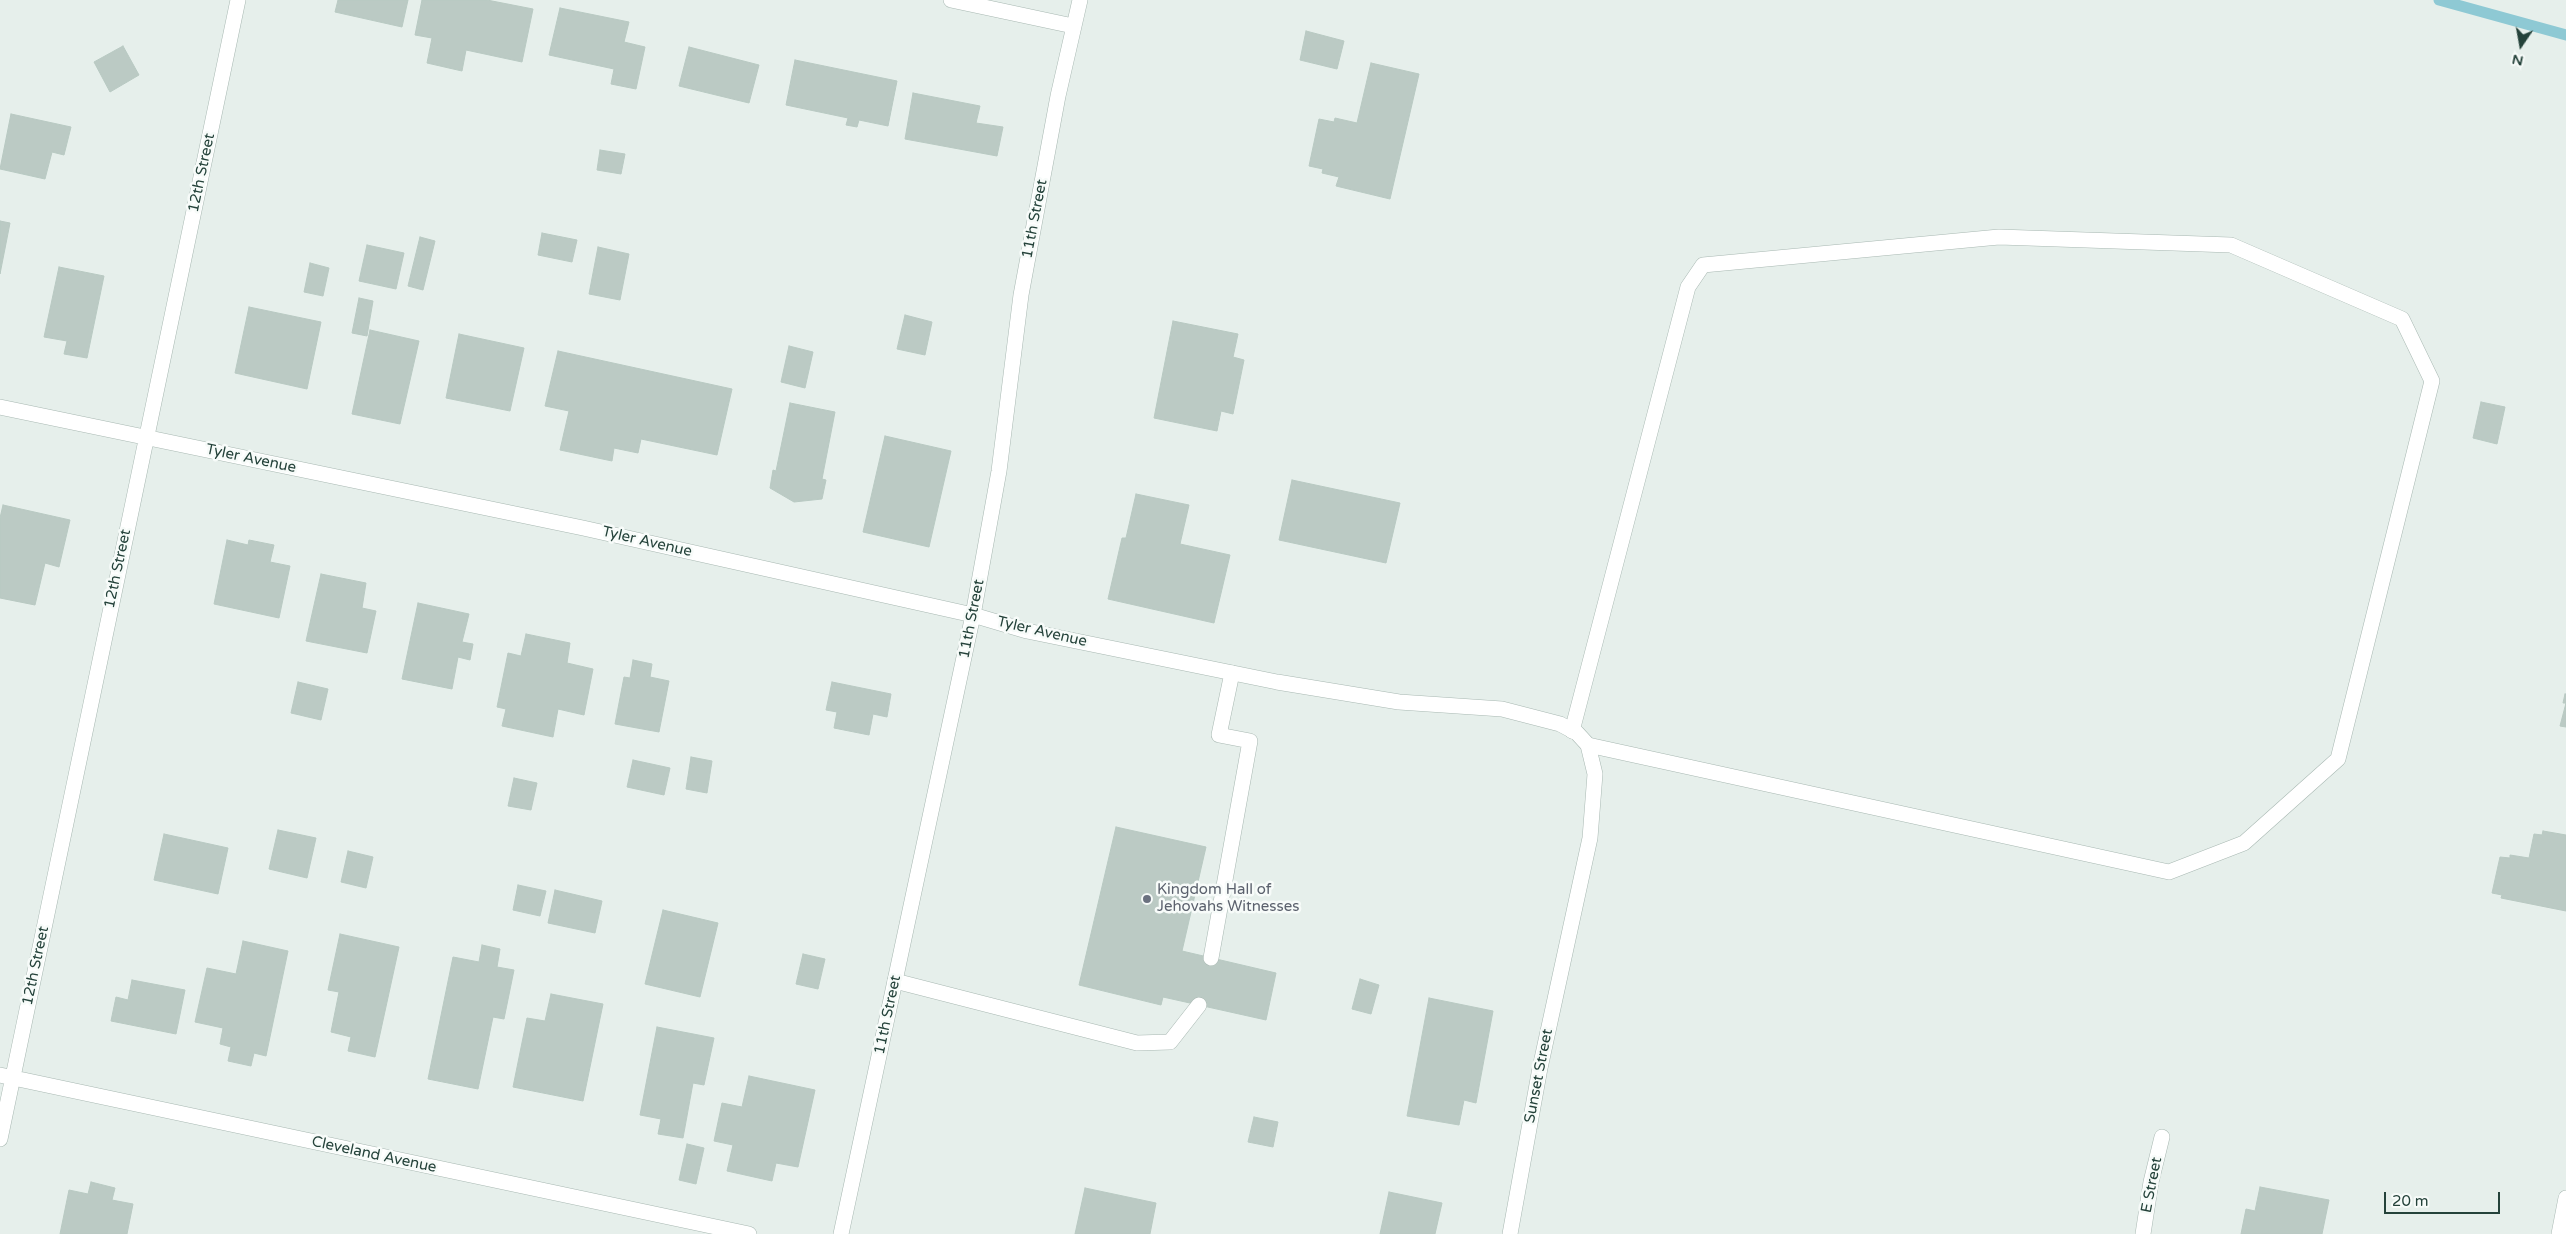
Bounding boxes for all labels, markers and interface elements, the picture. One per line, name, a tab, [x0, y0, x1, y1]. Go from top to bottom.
north arrow	[2496, 20, 2546, 70]
text: N	[2511, 51, 2525, 70]
street label: 12th Street	[185, 132, 219, 214]
street label: 11th Street	[1018, 178, 1052, 260]
street label: Tyler Avenue	[204, 441, 298, 477]
street label: Tyler Avenue	[600, 523, 694, 561]
street label: 12th Street	[101, 528, 135, 610]
street label: 11th Street	[955, 578, 989, 660]
street label: Tyler Avenue	[995, 613, 1089, 651]
place label: Kingdom Hall of Jehovahs Witnesses	[1157, 881, 1299, 916]
marker: Kingdom Hall of Jehovahs Witnesses	[1141, 893, 1153, 905]
street label: 12th Street	[19, 925, 53, 1007]
street label: 11th Street	[871, 974, 905, 1056]
street label: Sunset Street	[1521, 1027, 1557, 1125]
street label: Cleveland Avenue	[310, 1133, 438, 1177]
street label: E Street	[2138, 1156, 2166, 1214]
scale bar	[2386, 1182, 2502, 1214]
text: 20 m	[2392, 1192, 2429, 1210]

